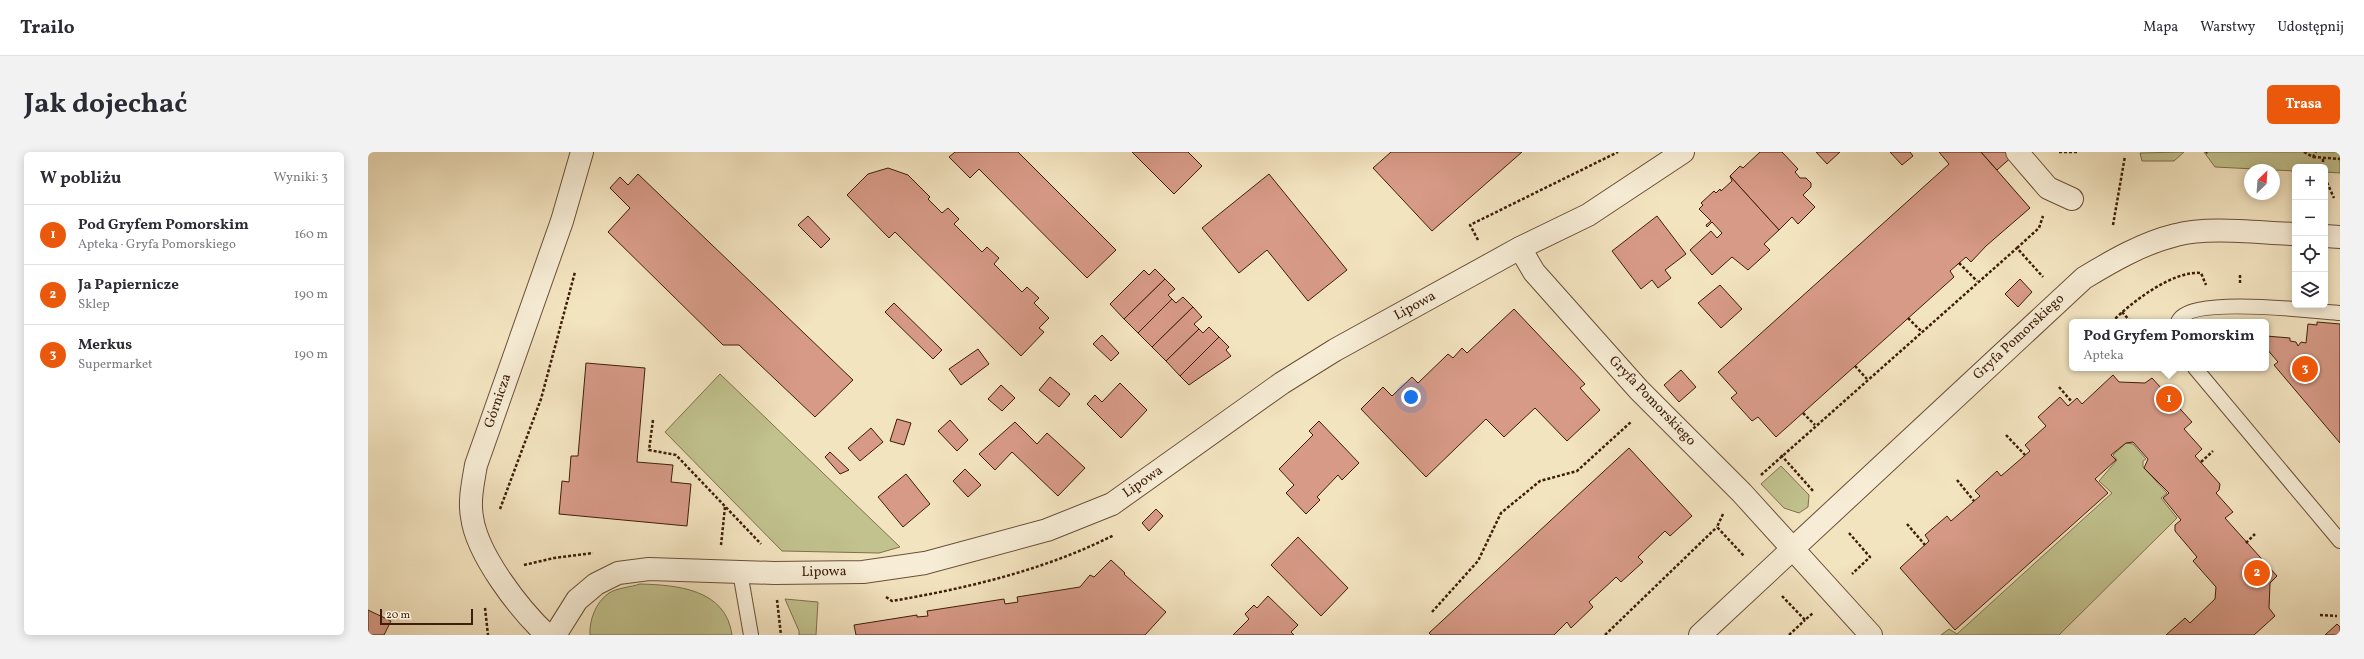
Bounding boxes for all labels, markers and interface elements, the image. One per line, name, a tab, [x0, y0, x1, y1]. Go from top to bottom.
text: Trailo	[20, 15, 75, 41]
text: Mapa	[2143, 18, 2178, 37]
text: Warstwy	[2200, 18, 2255, 37]
text: Udostępnij	[2277, 18, 2344, 37]
text: Jak dojechać	[24, 85, 187, 124]
button: Trasa	[2267, 85, 2340, 124]
north arrow	[2244, 164, 2280, 200]
map controls	[2292, 164, 2328, 308]
button: +	[2292, 164, 2328, 200]
text: W pobliżu	[40, 167, 121, 190]
text: Wyniki: 3	[273, 169, 328, 187]
button: −	[2292, 200, 2328, 236]
text: Pod Gryfem Pomorskim	[78, 215, 249, 236]
text: 1	[50, 226, 56, 244]
text: 160 m	[294, 226, 328, 244]
text: Apteka · Gryfa Pomorskiego	[78, 236, 236, 254]
button: locate	[2292, 236, 2328, 272]
button: layers	[2292, 272, 2328, 308]
text: Ja Papiernicze	[78, 275, 179, 296]
text: 2	[50, 286, 56, 304]
text: 190 m	[294, 286, 328, 304]
street label: Lipowa	[1391, 287, 1439, 325]
street label: Gryfa Pomorskiego	[1969, 290, 2069, 384]
text: Sklep	[78, 296, 110, 314]
popup	[2069, 319, 2269, 371]
text: Pod Gryfem Pomorskim	[2084, 326, 2254, 347]
text: Merkus	[78, 335, 132, 356]
text: 3	[50, 346, 56, 364]
text: 190 m	[294, 346, 328, 364]
text: Apteka	[2084, 347, 2124, 365]
street label: Gryfa Pomorskiego	[1604, 352, 1700, 450]
pin: 3	[2292, 354, 2318, 384]
text: Supermarket	[78, 356, 153, 374]
street label: Górnicza	[480, 371, 516, 431]
pin: 1	[2156, 384, 2182, 414]
your location	[1401, 387, 1421, 407]
street label: Lipowa	[1119, 461, 1167, 503]
pin: 2	[2244, 558, 2270, 588]
street label: Lipowa	[801, 562, 847, 582]
scale bar	[380, 607, 473, 626]
text: 20 m	[386, 608, 410, 623]

